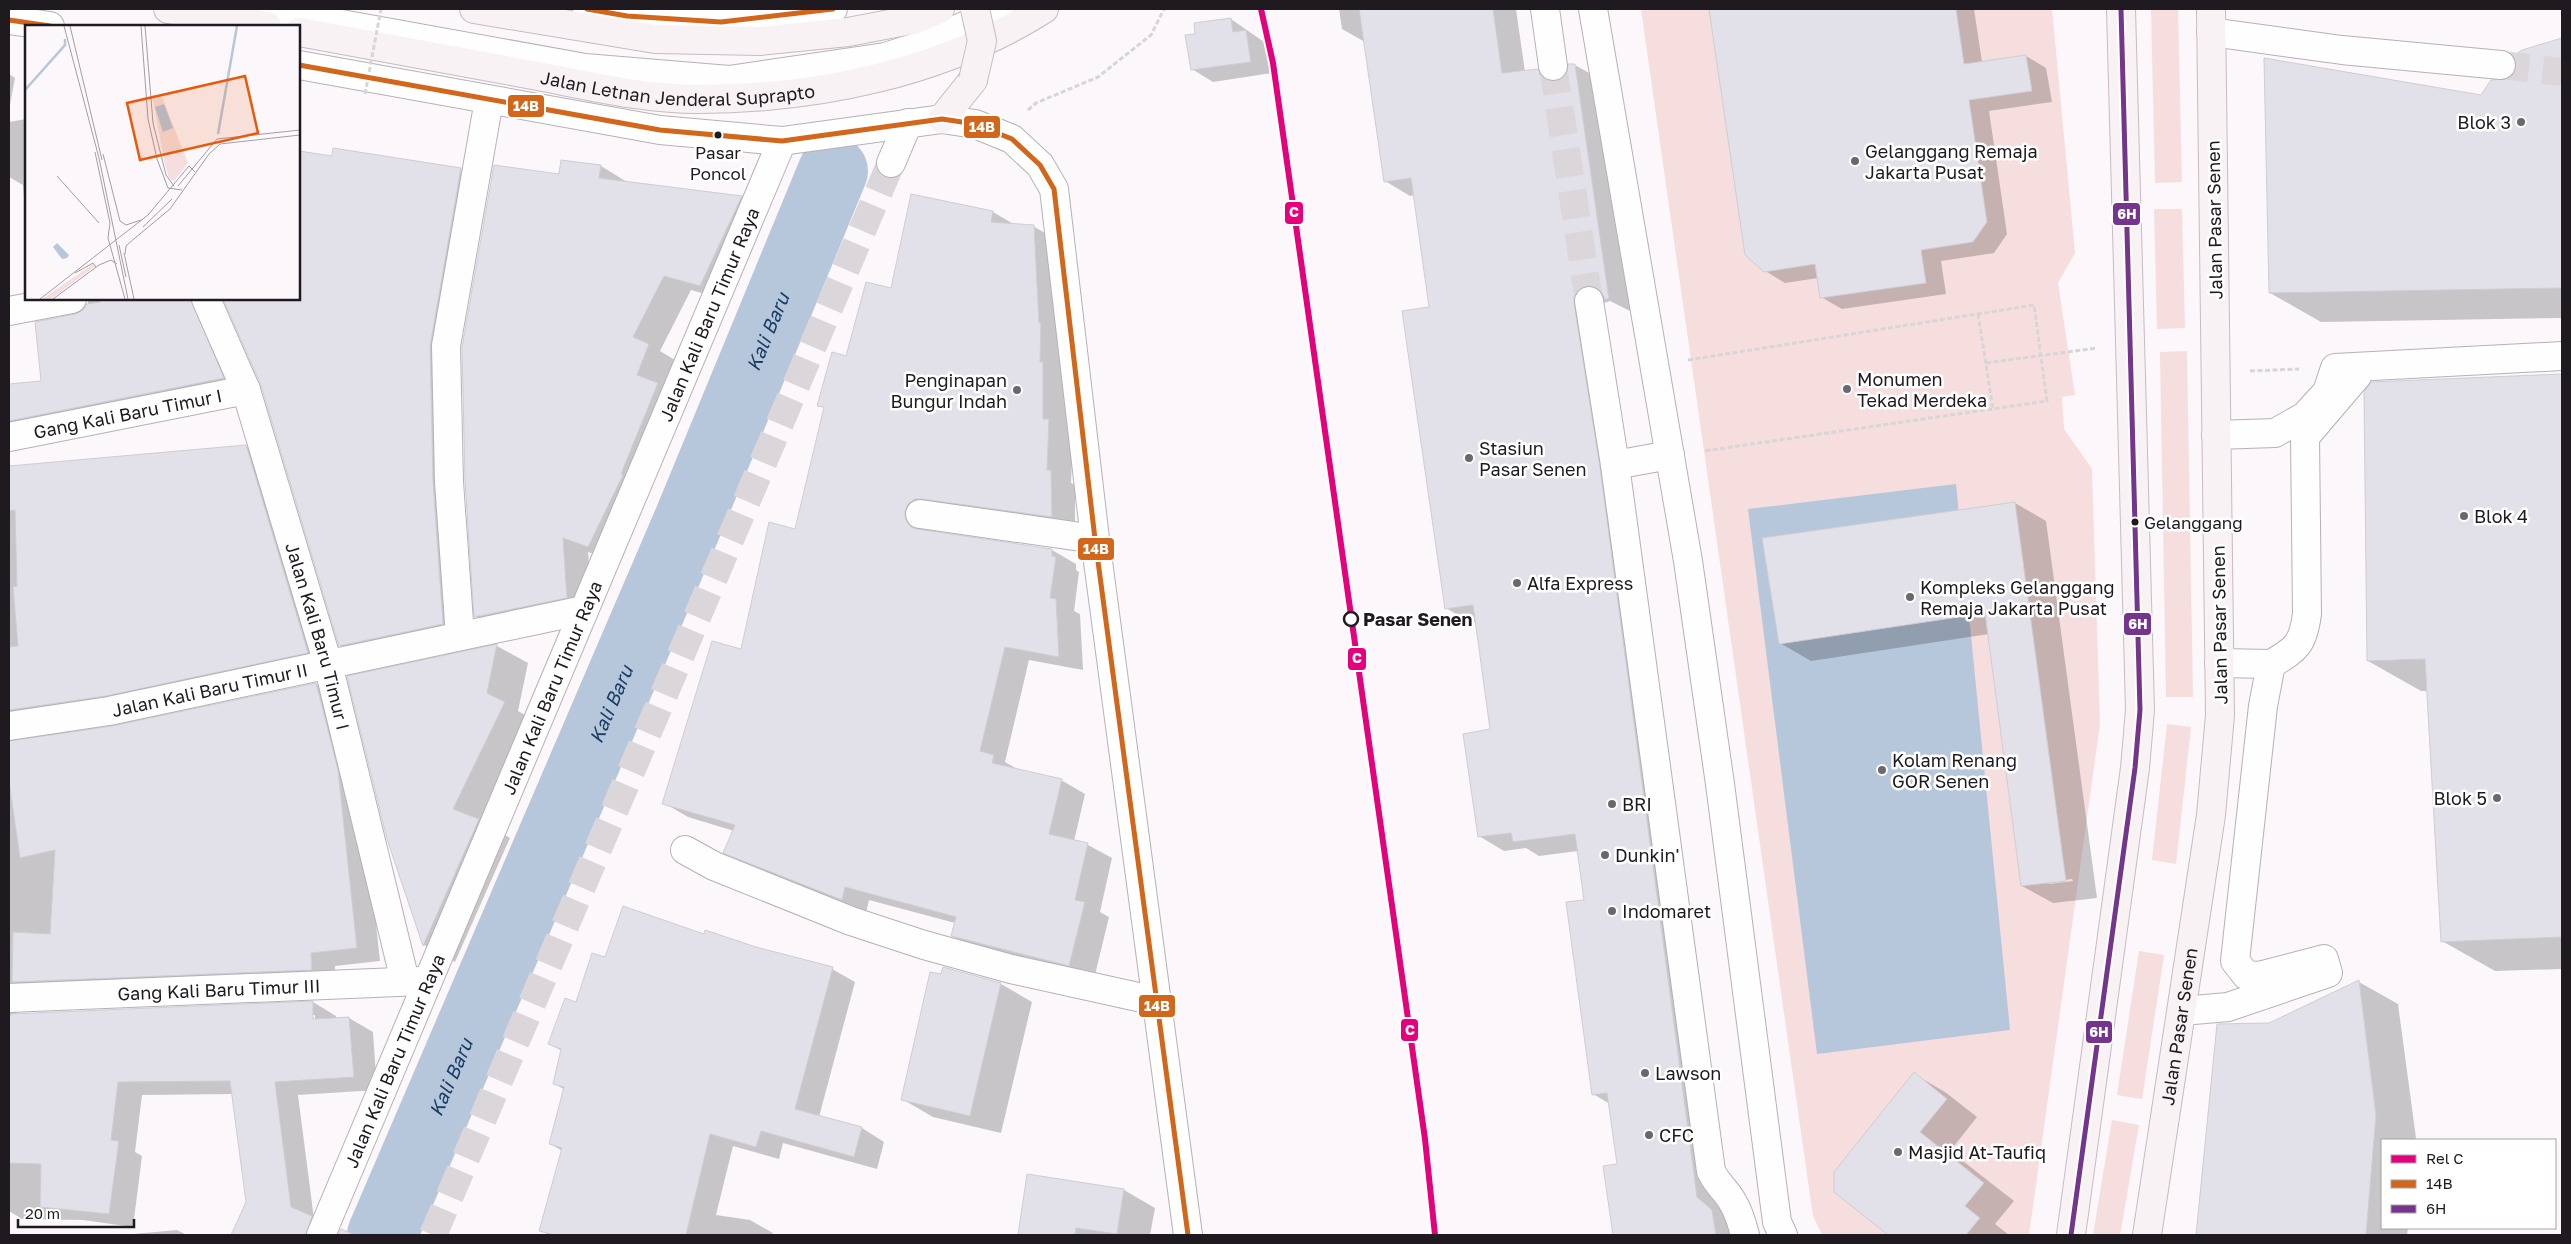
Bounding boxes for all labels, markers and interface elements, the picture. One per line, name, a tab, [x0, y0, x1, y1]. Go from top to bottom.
inset map	[25, 25, 300, 300]
street label: Jalan Letnan Jenderal Suprapto	[539, 66, 816, 110]
line badge: 14B	[507, 94, 545, 118]
text: 14B	[513, 97, 539, 114]
place label: Blok 3	[2457, 111, 2511, 133]
line badge: 14B	[963, 115, 1001, 139]
marker: Blok 3	[2515, 116, 2527, 128]
text: 14B	[969, 118, 995, 135]
marker: Pasar Poncol	[713, 130, 723, 140]
place label: Gelanggang Remaja Jakarta Pusat	[1865, 140, 2038, 183]
street label: Jalan Pasar Senen	[2202, 140, 2226, 300]
place label: Pasar Poncol	[690, 142, 746, 184]
marker: Gelanggang Remaja Jakarta Pusat	[1849, 155, 1861, 167]
line badge: C	[1284, 201, 1304, 225]
line badge: 6H	[2112, 202, 2141, 226]
text: C	[1289, 203, 1299, 220]
street label: Jalan Kali Baru Timur Raya	[654, 204, 764, 425]
text: 6H	[2117, 205, 2137, 222]
water label: Kali Baru	[740, 288, 794, 374]
place label: Monumen Tekad Merdeka	[1857, 368, 1987, 411]
place label: Penginapan Bungur Indah	[890, 369, 1007, 412]
marker: Monumen Tekad Merdeka	[1841, 383, 1853, 395]
street label: Gang Kali Baru Timur I	[32, 384, 224, 443]
marker: Penginapan Bungur Indah	[1011, 384, 1023, 396]
place label: Stasiun Pasar Senen	[1479, 437, 1587, 480]
marker: Stasiun Pasar Senen	[1463, 452, 1475, 464]
place label: Blok 4	[2474, 505, 2528, 527]
marker: Blok 4	[2458, 510, 2470, 522]
place label: Gelanggang	[2144, 512, 2243, 533]
marker: Gelanggang	[2130, 517, 2140, 527]
line badge: 14B	[1077, 537, 1115, 561]
street label: Jalan Kali Baru Timur I	[281, 540, 355, 732]
text: 14B	[1083, 540, 1109, 557]
street label: Jalan Pasar Senen	[2207, 545, 2231, 705]
place label: Alfa Express	[1527, 572, 1633, 594]
place label: Kompleks Gelanggang Remaja Jakarta Pusat	[1920, 576, 2115, 619]
street label: Jalan Kali Baru Timur Raya	[497, 577, 606, 798]
marker: Alfa Express	[1511, 577, 1523, 589]
marker: Kompleks Gelanggang Remaja Jakarta Pusat	[1904, 591, 1916, 603]
place label: Pasar Senen	[1363, 608, 1472, 630]
marker: Pasar Senen	[1343, 611, 1359, 627]
line badge: 6H	[2123, 612, 2152, 636]
text: 6H	[2128, 615, 2148, 632]
line badge: C	[1347, 647, 1367, 671]
text: C	[1352, 649, 1362, 666]
street label: Jalan Kali Baru Timur II	[110, 658, 310, 721]
water label: Kali Baru	[583, 660, 637, 746]
place label: Kolam Renang GOR Senen	[1892, 749, 2017, 792]
marker: Kolam Renang GOR Senen	[1876, 764, 1888, 776]
place label: Blok 5	[2433, 787, 2487, 809]
marker: Blok 5	[2491, 792, 2503, 804]
place label: BRI	[1622, 793, 1652, 815]
marker: BRI	[1606, 798, 1618, 810]
place label: Dunkin'	[1615, 844, 1679, 866]
marker: Dunkin'	[1599, 849, 1611, 861]
place label: Indomaret	[1622, 900, 1711, 922]
marker: Indomaret	[1606, 905, 1618, 917]
street label: Jalan Pasar Senen	[2156, 946, 2202, 1107]
street label: Jalan Kali Baru Timur Raya	[339, 951, 449, 1171]
street label: Gang Kali Baru Timur III	[117, 974, 321, 1005]
line badge: 14B	[1138, 994, 1176, 1018]
text: 14B	[1144, 997, 1170, 1014]
line badge: C	[1400, 1018, 1419, 1042]
line badge: 6H	[2085, 1020, 2113, 1044]
text: C	[1405, 1021, 1415, 1038]
text: 6H	[2089, 1023, 2109, 1040]
water label: Kali Baru	[423, 1034, 477, 1118]
place label: Lawson	[1655, 1062, 1721, 1084]
marker: Lawson	[1639, 1067, 1651, 1079]
place label: CFC	[1659, 1124, 1694, 1146]
marker: CFC	[1643, 1129, 1655, 1141]
legend	[2381, 1139, 2556, 1229]
place label: Masjid At-Taufiq	[1908, 1141, 2046, 1163]
marker: Masjid At-Taufiq	[1892, 1146, 1904, 1158]
text: Rel C	[2426, 1149, 2464, 1167]
text: 14B	[2426, 1174, 2452, 1192]
scale bar	[18, 1196, 134, 1228]
text: 6H	[2426, 1199, 2446, 1217]
text: 20 m	[25, 1204, 60, 1222]

